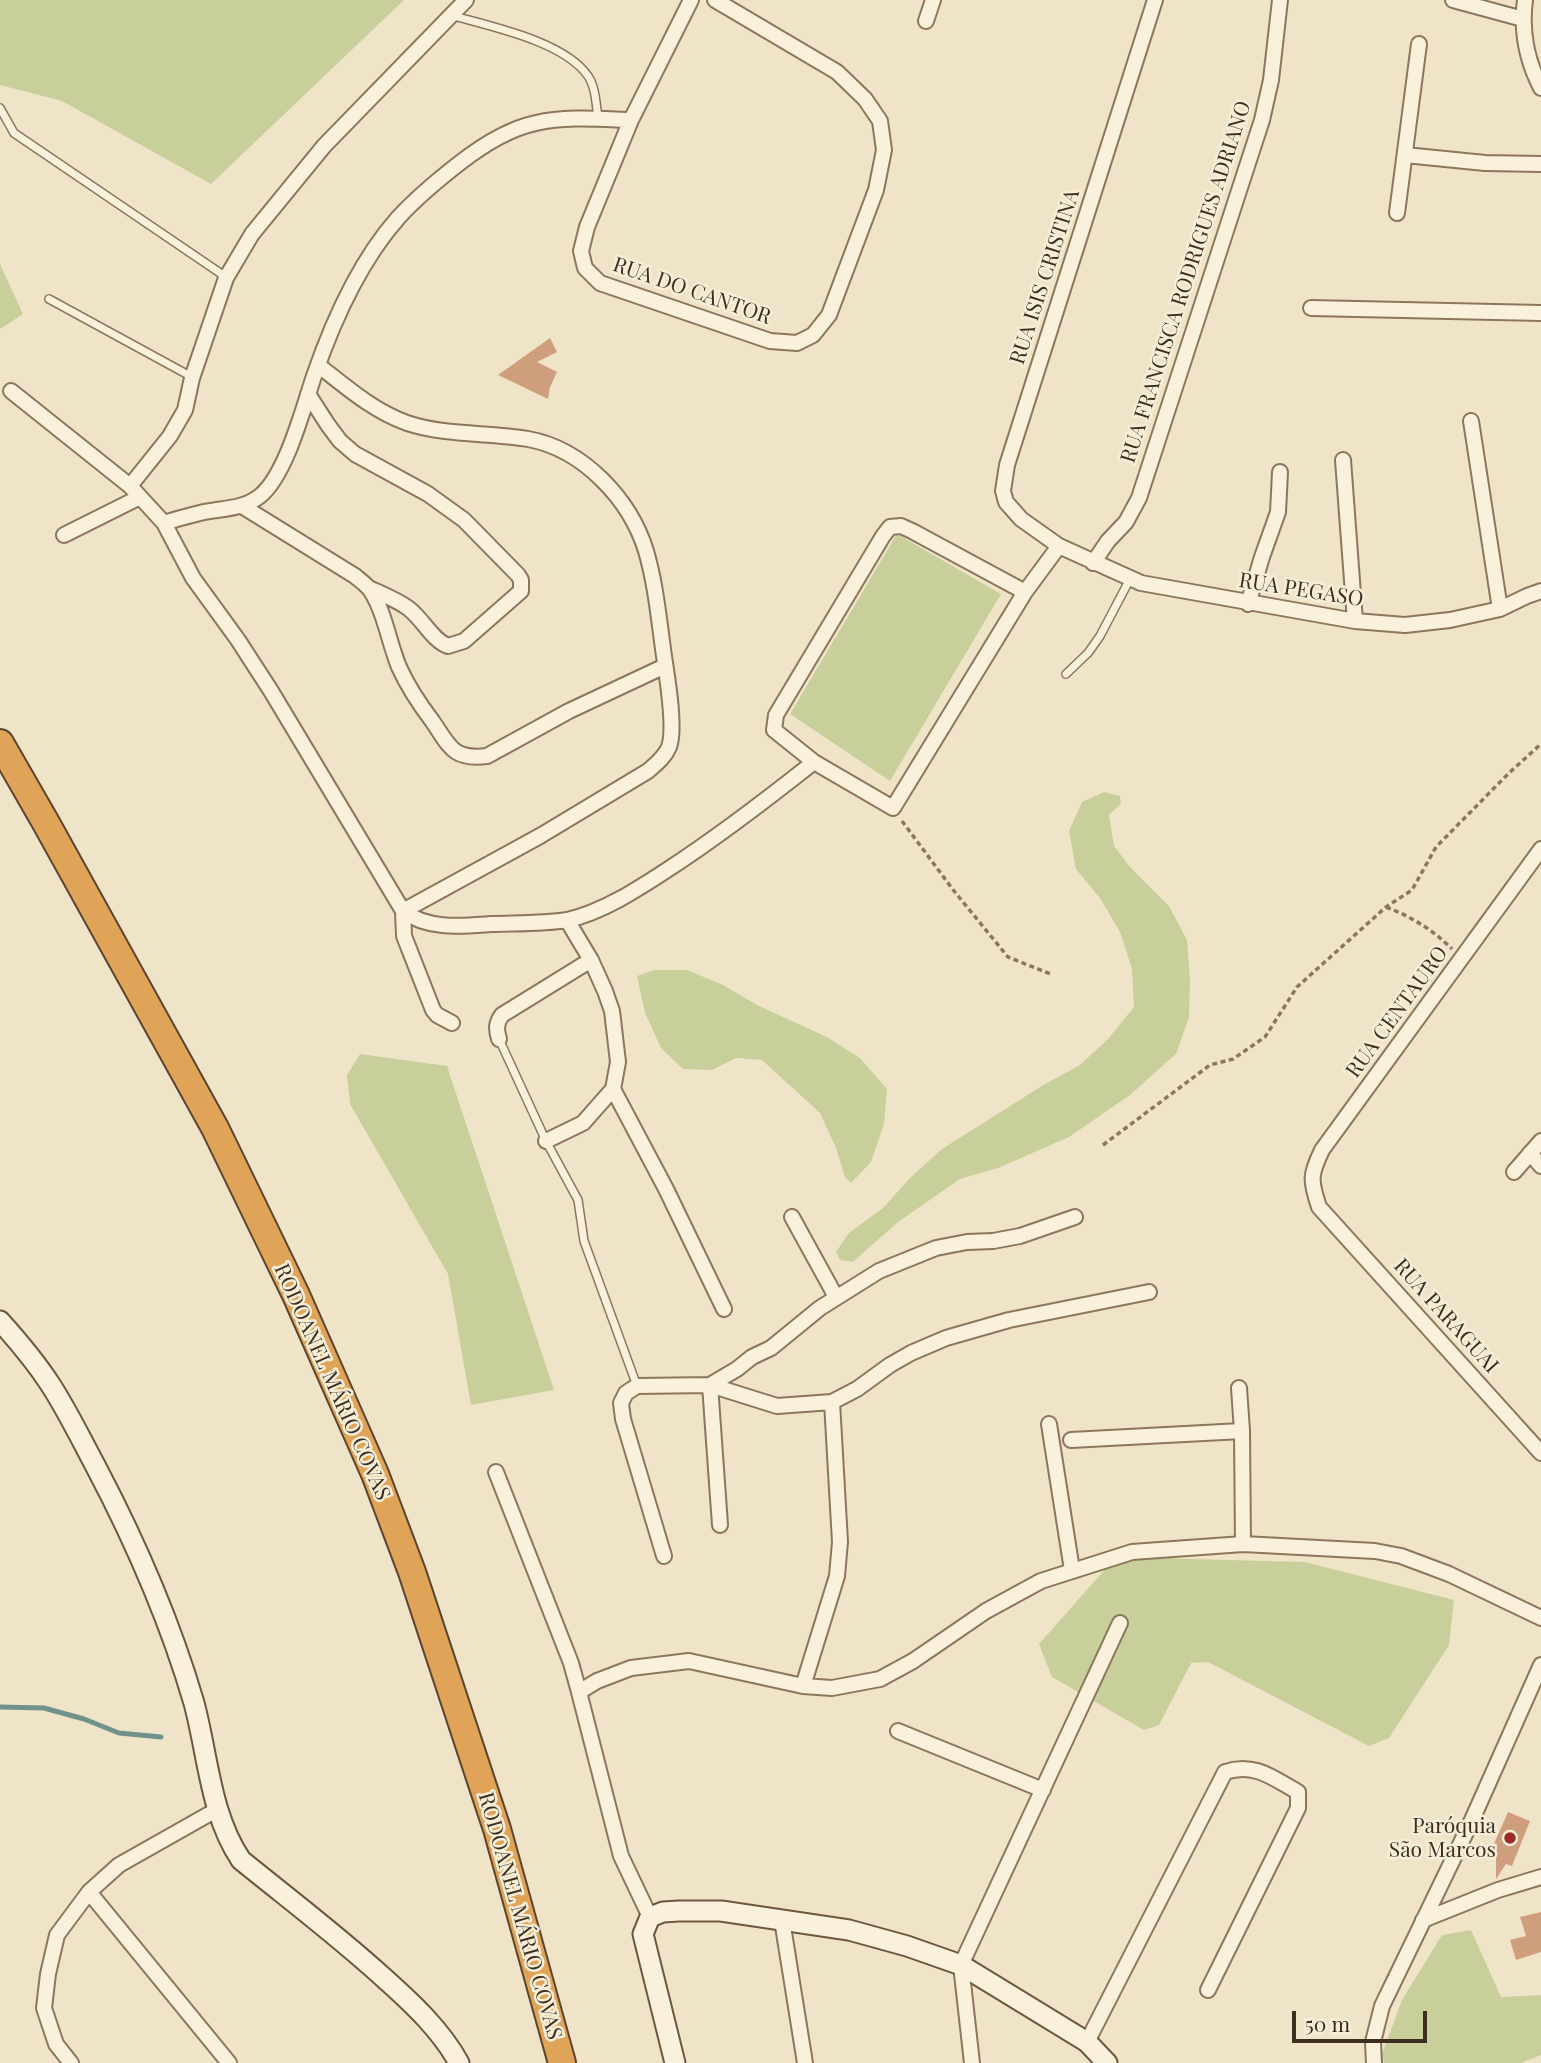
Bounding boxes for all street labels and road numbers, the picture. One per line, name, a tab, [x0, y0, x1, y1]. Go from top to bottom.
street label: RUA FRANCISCA RODRIGUES ADRIANO	[1115, 98, 1257, 466]
street label: RUA ISIS CRISTINA	[1005, 186, 1085, 368]
street label: RUA DO CANTOR	[610, 252, 774, 330]
street label: RUA PEGASO	[1237, 568, 1365, 612]
street label: RUA CENTAURO	[1341, 941, 1453, 1083]
street label: RUA PARAGUAI	[1388, 1254, 1504, 1378]
street label: RODOANEL MÁRIO COVAS	[268, 1260, 396, 1504]
street label: RODOANEL MÁRIO COVAS	[473, 1789, 567, 2043]

